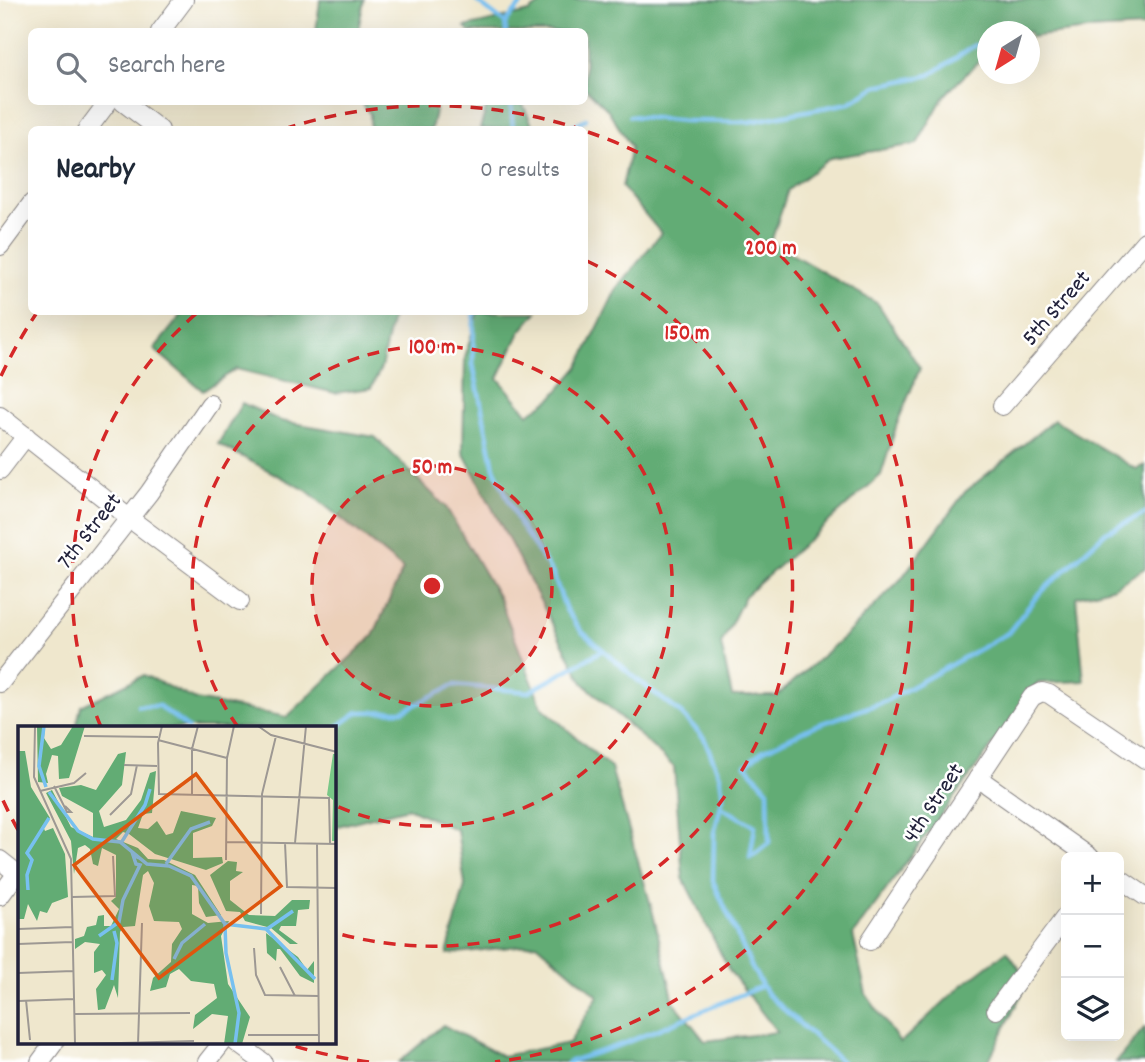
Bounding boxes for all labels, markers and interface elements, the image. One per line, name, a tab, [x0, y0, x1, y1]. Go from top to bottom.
north arrow	[977, 21, 1040, 84]
search box	[28, 28, 588, 105]
icon: search	[52, 48, 90, 86]
text: Search here	[108, 48, 226, 85]
text: Nearby	[56, 150, 134, 193]
text: 0 results	[480, 155, 560, 188]
text: 200 m	[745, 235, 797, 265]
street label: 5th Street	[1015, 264, 1100, 354]
text: 150 m	[664, 320, 710, 350]
text: 100 m	[409, 334, 455, 364]
text: 50 m	[412, 454, 452, 484]
street label: 7th Street	[50, 487, 131, 577]
centre of rings	[420, 574, 444, 598]
inset map	[18, 726, 336, 1044]
street label: 4th Street	[896, 758, 974, 850]
map controls	[1061, 852, 1124, 1041]
button: +	[1061, 852, 1124, 915]
button: −	[1061, 915, 1124, 978]
button: layers	[1061, 978, 1124, 1041]

